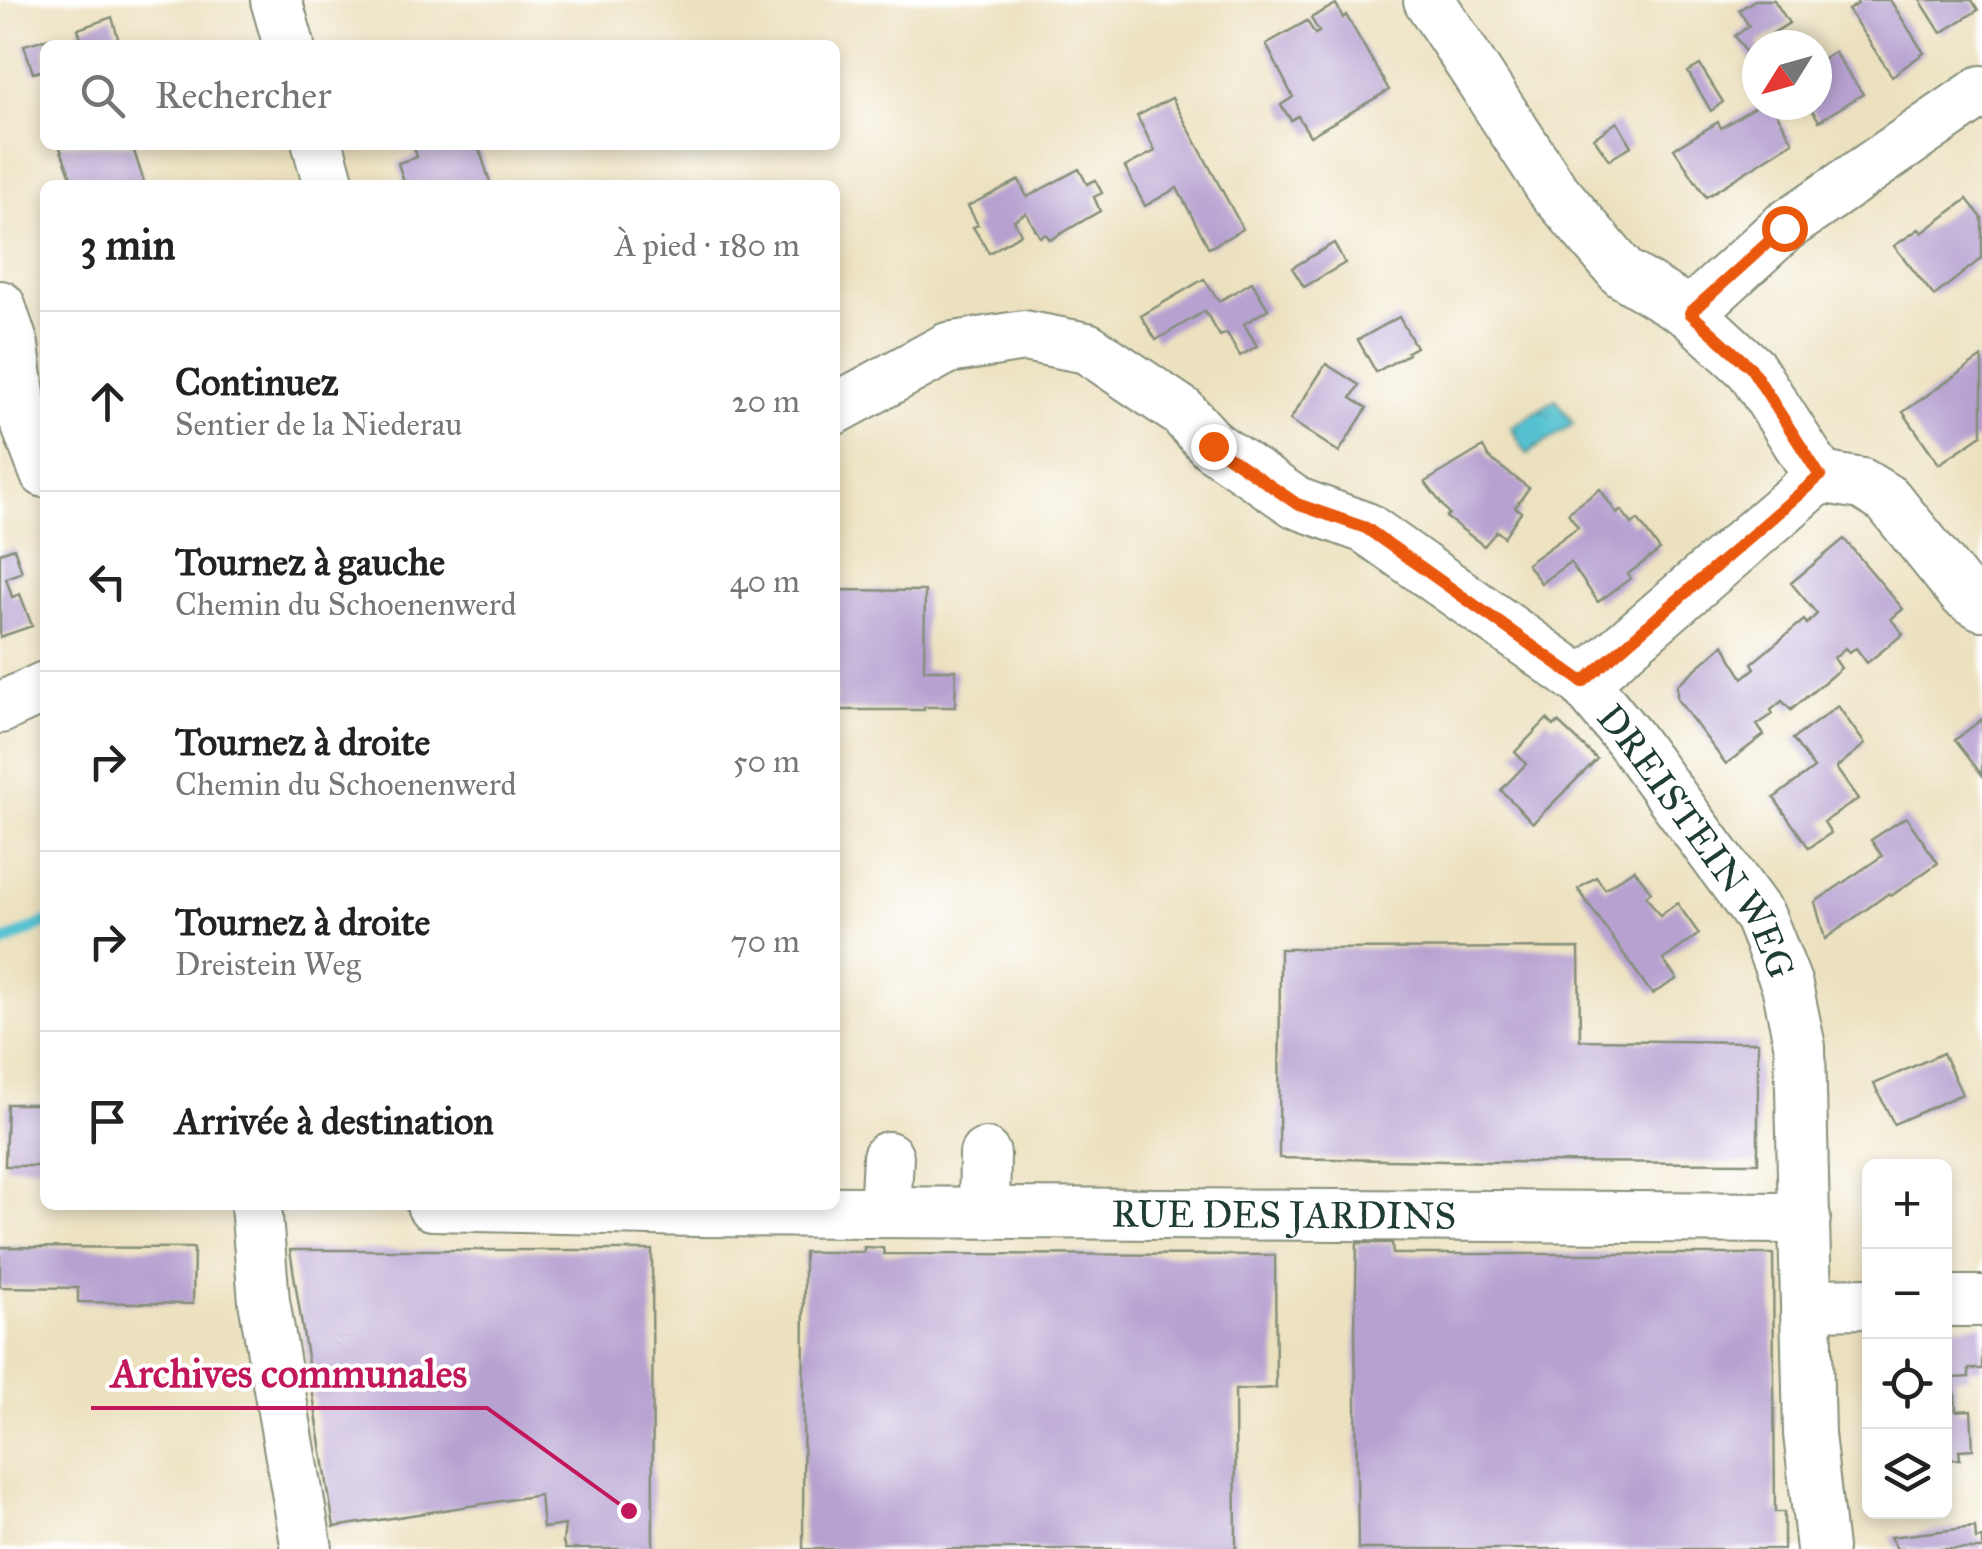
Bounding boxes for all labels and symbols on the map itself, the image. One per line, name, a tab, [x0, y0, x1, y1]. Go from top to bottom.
north arrow	[1742, 30, 1832, 120]
route start	[1762, 206, 1808, 252]
route end	[1191, 424, 1237, 470]
street label: DREISTEIN WEG	[1588, 695, 1805, 985]
street label: RUE DES JARDINS	[1111, 1191, 1456, 1239]
callout: Archives communales	[91, 1338, 487, 1408]
text: Archives communales	[108, 1349, 467, 1398]

